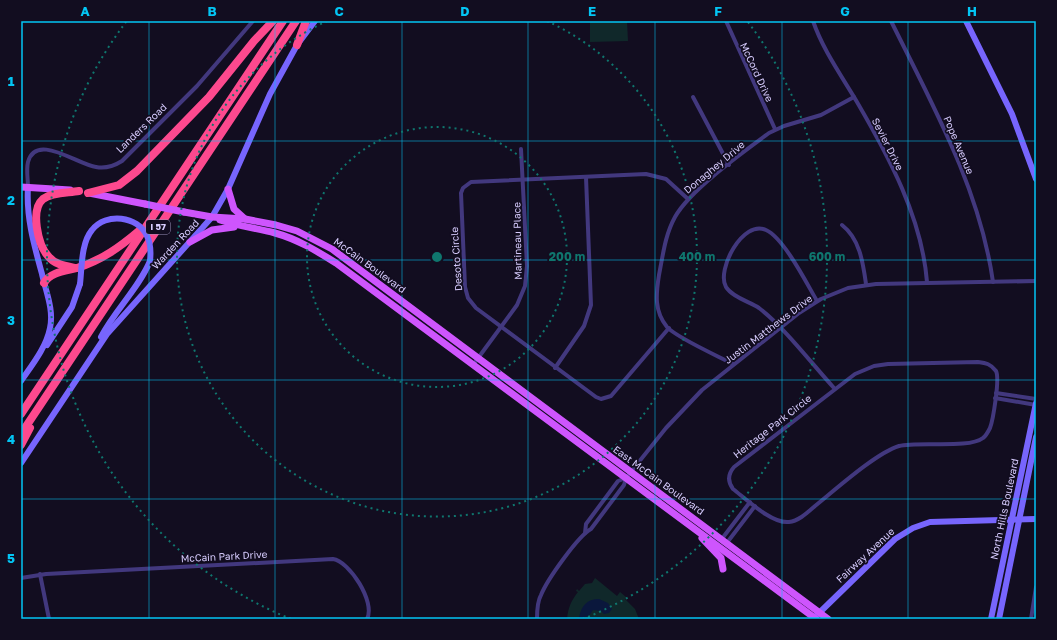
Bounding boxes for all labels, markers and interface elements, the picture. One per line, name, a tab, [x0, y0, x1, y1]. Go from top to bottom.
text: A	[80, 3, 90, 19]
text: B	[207, 3, 217, 19]
text: C	[334, 3, 344, 19]
text: D	[460, 3, 470, 19]
text: E	[588, 3, 596, 19]
text: F	[714, 3, 722, 19]
text: G	[840, 3, 850, 19]
text: H	[967, 3, 977, 19]
street label: McCord Drive	[738, 40, 776, 104]
text: 1	[8, 73, 15, 89]
street label: Landers Road	[113, 101, 169, 155]
street label: Pope Avenue	[941, 114, 977, 176]
street label: Sevier Drive	[870, 116, 906, 172]
street label: Donaghey Drive	[681, 138, 747, 196]
text: 2	[7, 192, 15, 208]
street label: Martineau Place	[510, 202, 524, 280]
street label: Warden Road	[149, 217, 201, 271]
road number: I 57	[146, 220, 170, 234]
street label: Desoto Circle	[448, 226, 464, 291]
street label: McCain Boulevard	[332, 235, 408, 295]
text: 200 m	[549, 249, 585, 264]
text: 400 m	[679, 249, 715, 264]
text: 600 m	[809, 249, 845, 264]
centre of rings	[430, 250, 444, 264]
street label: Justin Matthews Drive	[722, 292, 814, 366]
text: 3	[7, 312, 15, 328]
street label: Heritage Park Circle	[731, 392, 814, 460]
text: 4	[7, 431, 15, 447]
street label: East McCain Boulevard	[611, 443, 707, 517]
street label: North Hills Boulevard	[987, 457, 1021, 561]
street label: Fairway Avenue	[834, 525, 897, 585]
street label: McCain Park Drive	[180, 548, 268, 564]
text: 5	[7, 550, 15, 566]

